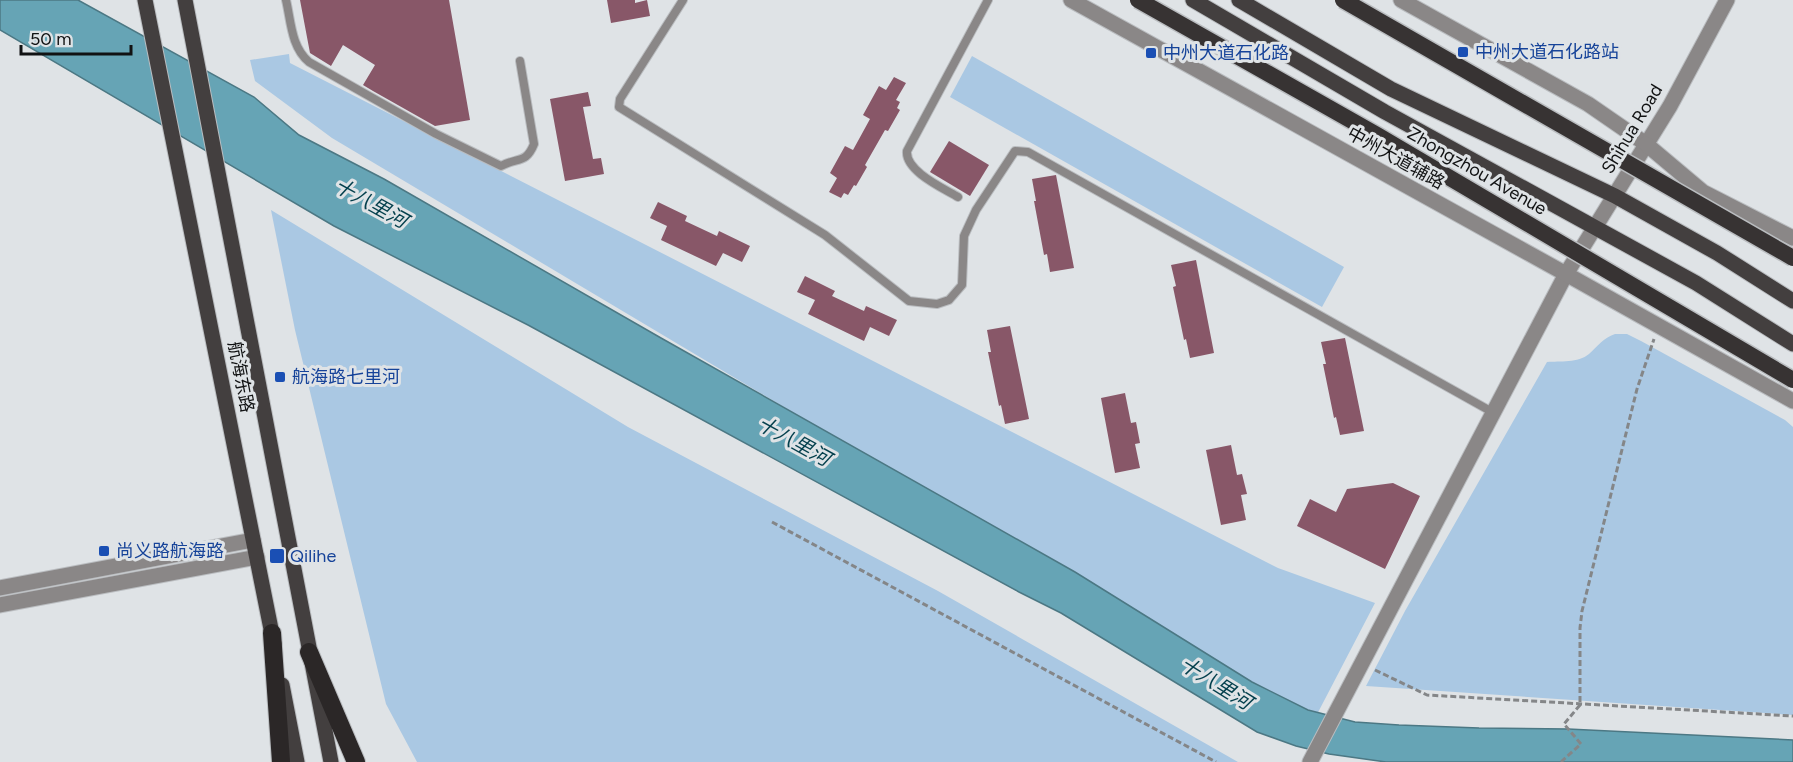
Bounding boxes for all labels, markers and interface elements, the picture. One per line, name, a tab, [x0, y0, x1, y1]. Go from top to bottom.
scale bar	[21, 18, 130, 56]
text: 50 m	[30, 28, 72, 50]
place label: 中州大道石化路站	[1475, 41, 1619, 63]
place label: 中州大道石化路	[1163, 42, 1289, 64]
marker: 中州大道石化路站	[1456, 45, 1470, 59]
marker: 中州大道石化路	[1144, 46, 1158, 60]
street label: Shihua Road	[1597, 80, 1667, 178]
street label: 中州大道辅路	[1343, 122, 1449, 194]
street label: Zhongzhou Avenue	[1403, 122, 1551, 220]
water label: 十八里河	[330, 173, 415, 235]
street label: 航海东路	[223, 340, 259, 414]
place label: 航海路七里河	[292, 366, 400, 388]
marker: 航海路七里河	[273, 370, 287, 384]
water label: 十八里河	[753, 411, 838, 473]
place label: 尚义路航海路	[116, 540, 224, 562]
marker: 尚义路航海路	[97, 544, 111, 558]
place label: Qilihe	[290, 545, 336, 567]
marker: Qilihe	[268, 547, 286, 565]
water label: 十八里河	[1176, 652, 1260, 716]

